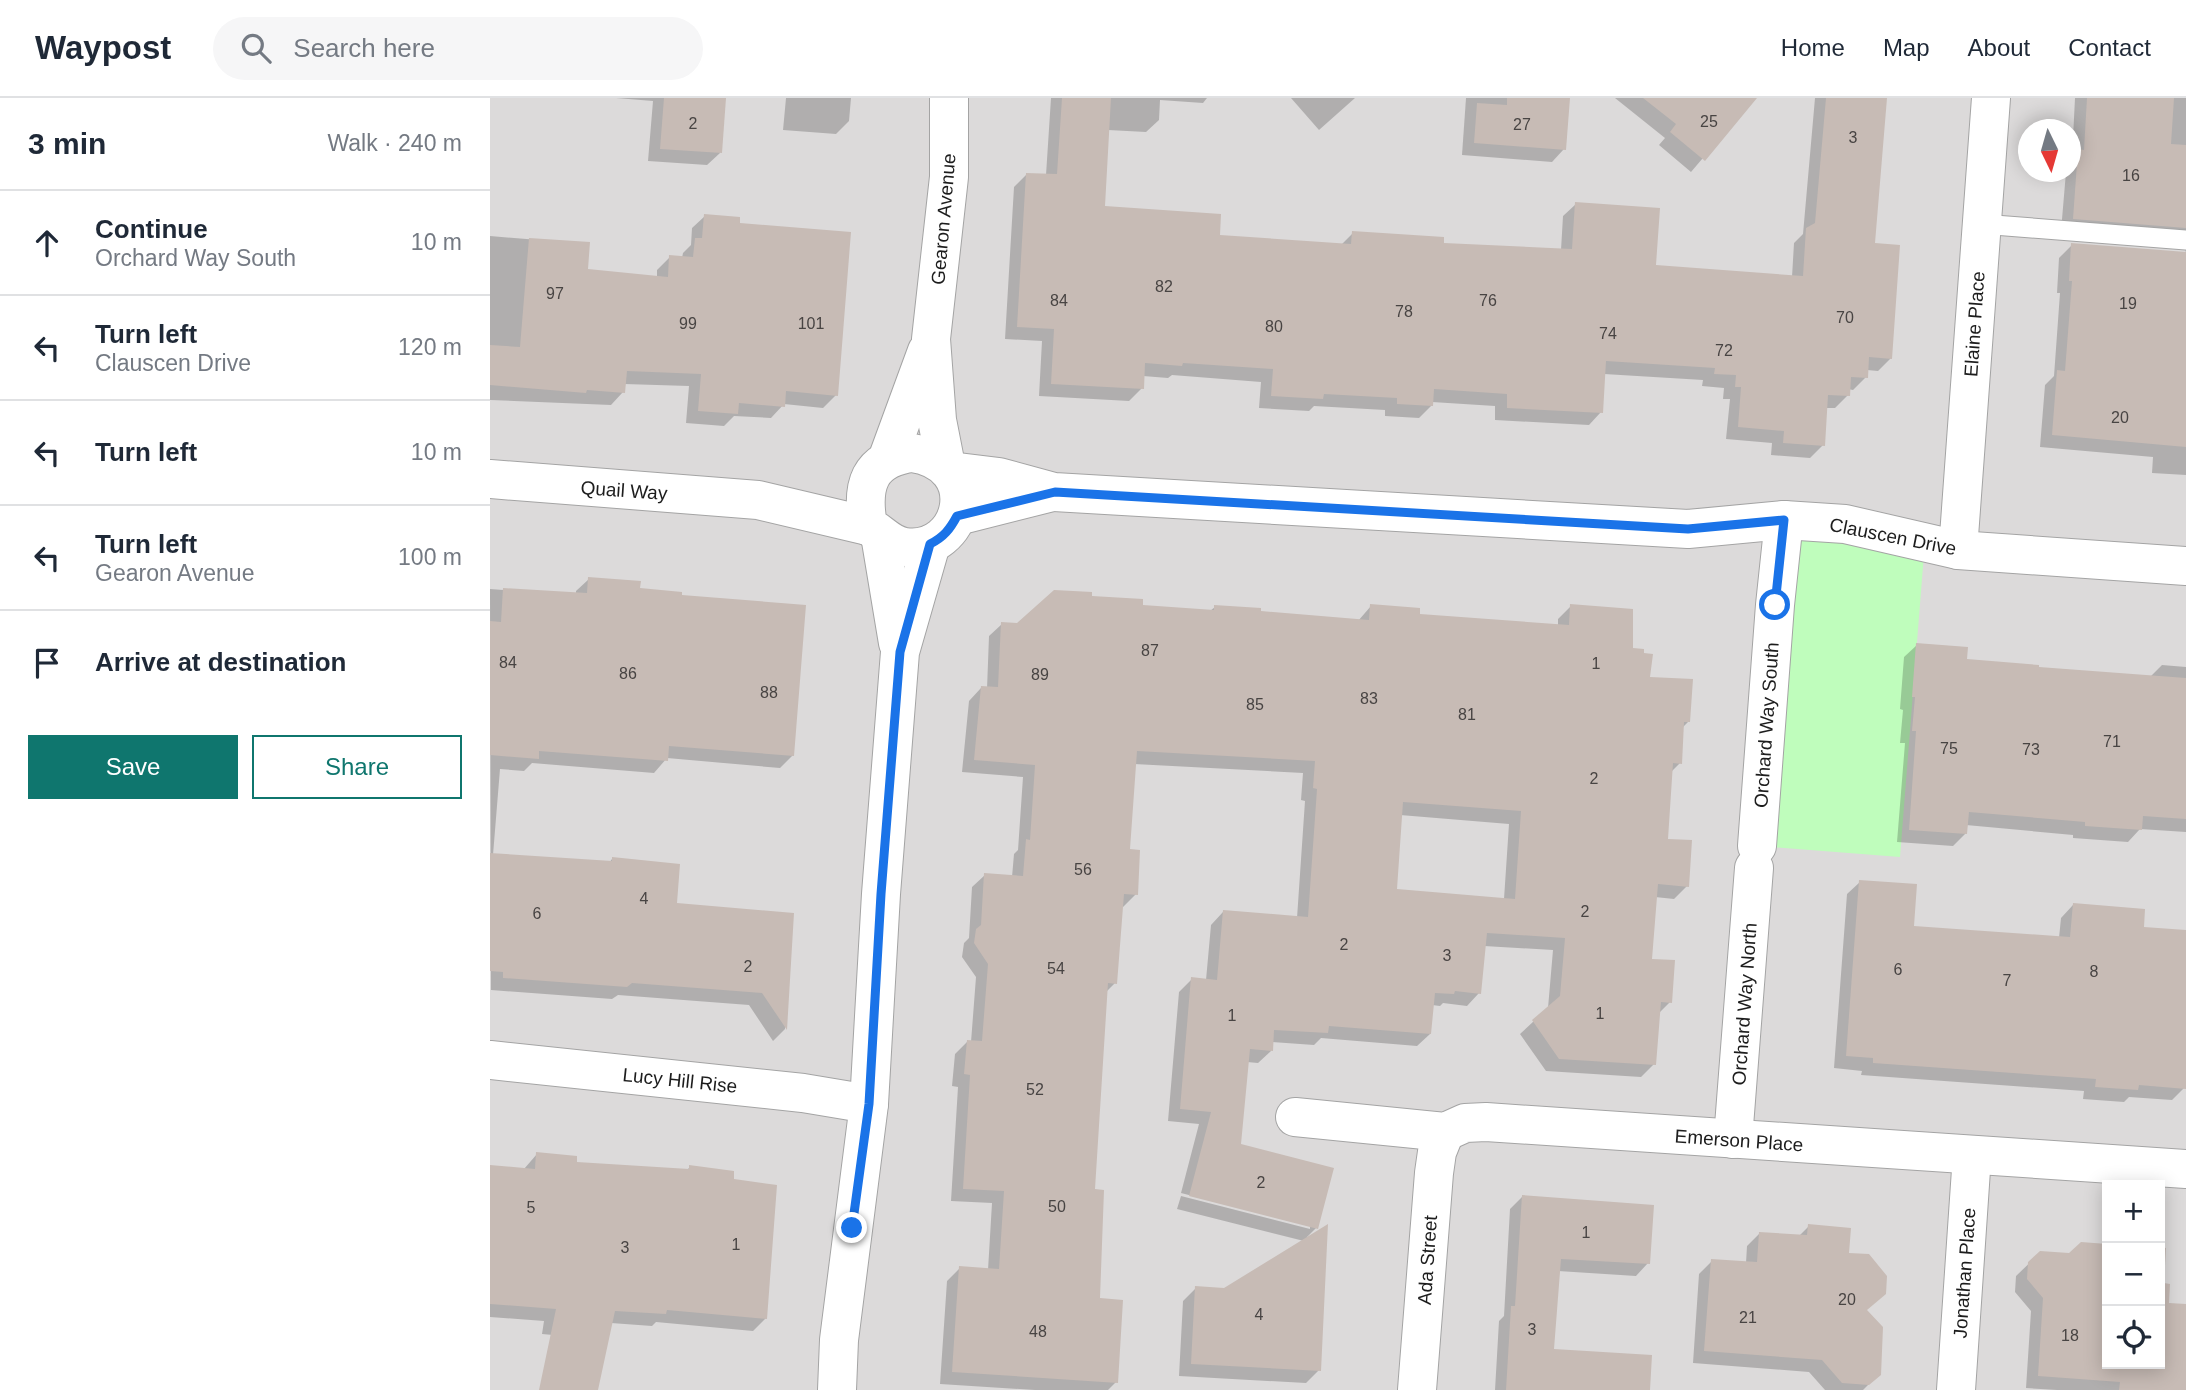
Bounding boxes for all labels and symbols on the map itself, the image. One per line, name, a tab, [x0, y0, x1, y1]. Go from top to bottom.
house number: 25	[1700, 113, 1718, 130]
house number: 2	[689, 115, 698, 132]
house number: 27	[1513, 116, 1531, 133]
north arrow	[2018, 119, 2081, 182]
house number: 3	[1849, 129, 1858, 146]
street label: Gearon Avenue	[927, 153, 960, 286]
house number: 16	[2122, 167, 2140, 184]
street label: Elaine Place	[1960, 271, 1989, 377]
house number: 82	[1155, 278, 1173, 295]
house number: 97	[546, 285, 564, 302]
house number: 84	[1050, 292, 1068, 309]
house number: 76	[1479, 292, 1497, 309]
house number: 19	[2119, 295, 2137, 312]
house number: 78	[1395, 303, 1413, 320]
house number: 70	[1836, 309, 1854, 326]
house number: 99	[679, 315, 697, 332]
house number: 101	[798, 315, 824, 332]
house number: 80	[1265, 318, 1283, 335]
house number: 74	[1599, 325, 1617, 342]
house number: 72	[1715, 342, 1733, 359]
house number: 20	[2111, 409, 2129, 426]
street label: Quail Way	[580, 477, 669, 504]
street label: Clauscen Drive	[1828, 514, 1958, 559]
route start	[1759, 589, 1790, 620]
street label: Orchard Way South	[1750, 641, 1783, 809]
house number: 87	[1141, 642, 1159, 659]
house number: 84	[499, 654, 517, 671]
house number: 1	[1592, 655, 1601, 672]
house number: 86	[619, 665, 637, 682]
house number: 89	[1031, 666, 1049, 683]
house number: 88	[760, 684, 778, 701]
house number: 83	[1360, 690, 1378, 707]
house number: 85	[1246, 696, 1264, 713]
house number: 81	[1458, 706, 1476, 723]
house number: 71	[2103, 733, 2121, 750]
house number: 75	[1940, 740, 1958, 757]
house number: 73	[2022, 741, 2040, 758]
house number: 2	[1590, 770, 1599, 787]
house number: 56	[1074, 861, 1092, 878]
house number: 4	[640, 890, 649, 907]
house number: 2	[1581, 903, 1590, 920]
house number: 6	[533, 905, 542, 922]
street label: Orchard Way North	[1728, 922, 1761, 1086]
house number: 2	[1340, 936, 1349, 953]
house number: 3	[1443, 947, 1452, 964]
house number: 2	[744, 958, 753, 975]
house number: 54	[1047, 960, 1065, 977]
house number: 6	[1894, 961, 1903, 978]
house number: 8	[2090, 963, 2099, 980]
house number: 7	[2003, 972, 2012, 989]
house number: 1	[1596, 1005, 1605, 1022]
house number: 1	[1228, 1007, 1237, 1024]
street label: Lucy Hill Rise	[622, 1064, 738, 1097]
house number: 52	[1026, 1081, 1044, 1098]
street label: Emerson Place	[1674, 1126, 1804, 1155]
house number: 2	[1257, 1174, 1266, 1191]
house number: 50	[1048, 1198, 1066, 1215]
house number: 5	[527, 1199, 536, 1216]
street label: Jonathan Place	[1949, 1207, 1980, 1339]
route end	[836, 1212, 867, 1243]
street label: Ada Street	[1414, 1214, 1441, 1306]
house number: 1	[1582, 1224, 1591, 1241]
house number: 1	[732, 1236, 741, 1253]
house number: 3	[621, 1239, 630, 1256]
house number: 20	[1838, 1291, 1856, 1308]
house number: 4	[1255, 1306, 1264, 1323]
house number: 21	[1739, 1309, 1757, 1326]
house number: 3	[1528, 1321, 1537, 1338]
house number: 48	[1029, 1323, 1047, 1340]
house number: 18	[2061, 1327, 2079, 1344]

